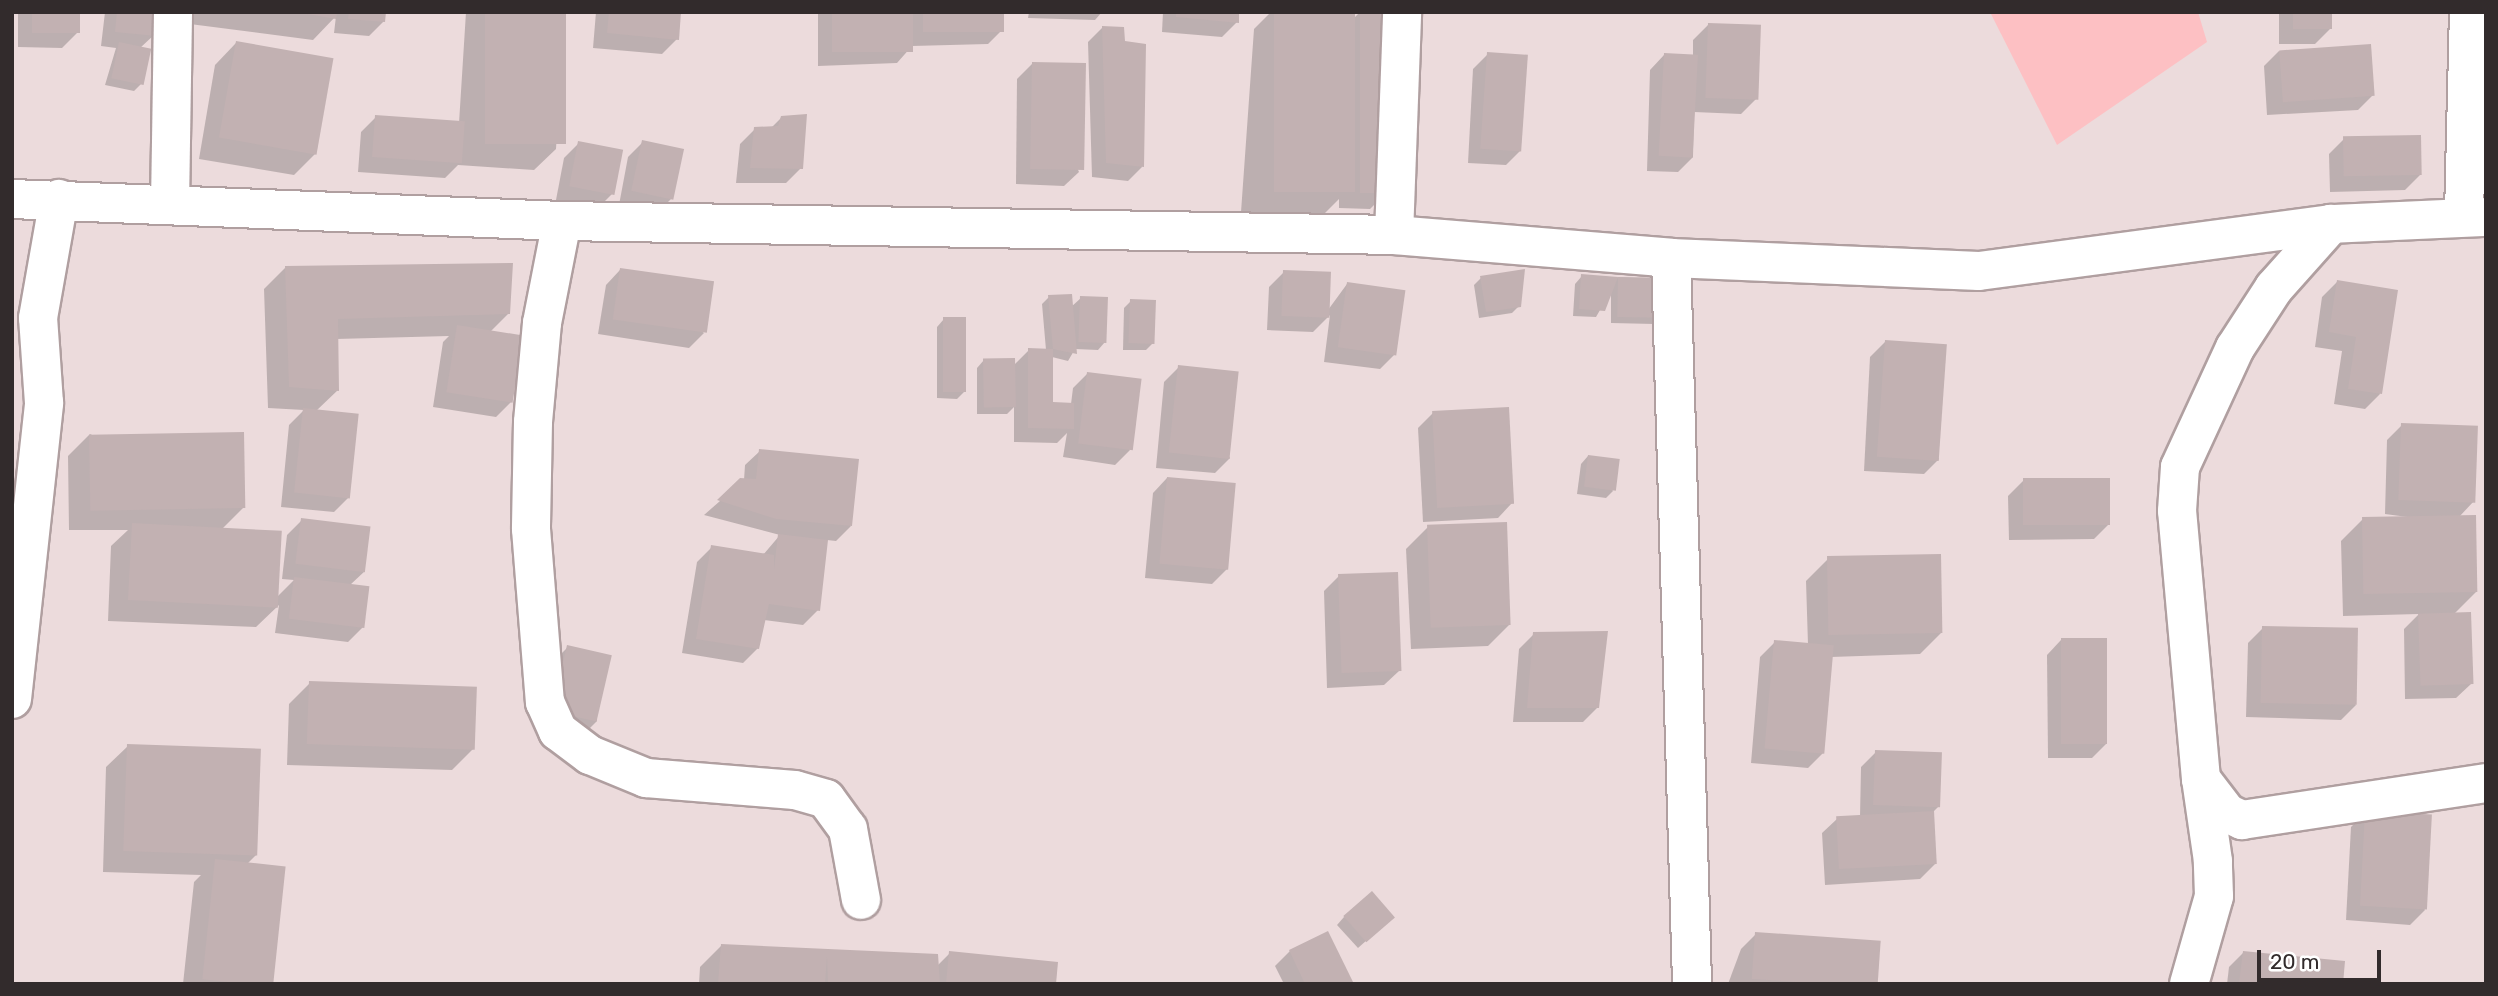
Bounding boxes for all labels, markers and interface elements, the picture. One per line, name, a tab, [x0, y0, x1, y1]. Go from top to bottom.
scale bar	[2260, 936, 2384, 980]
text: 20 m	[2270, 949, 2319, 974]

